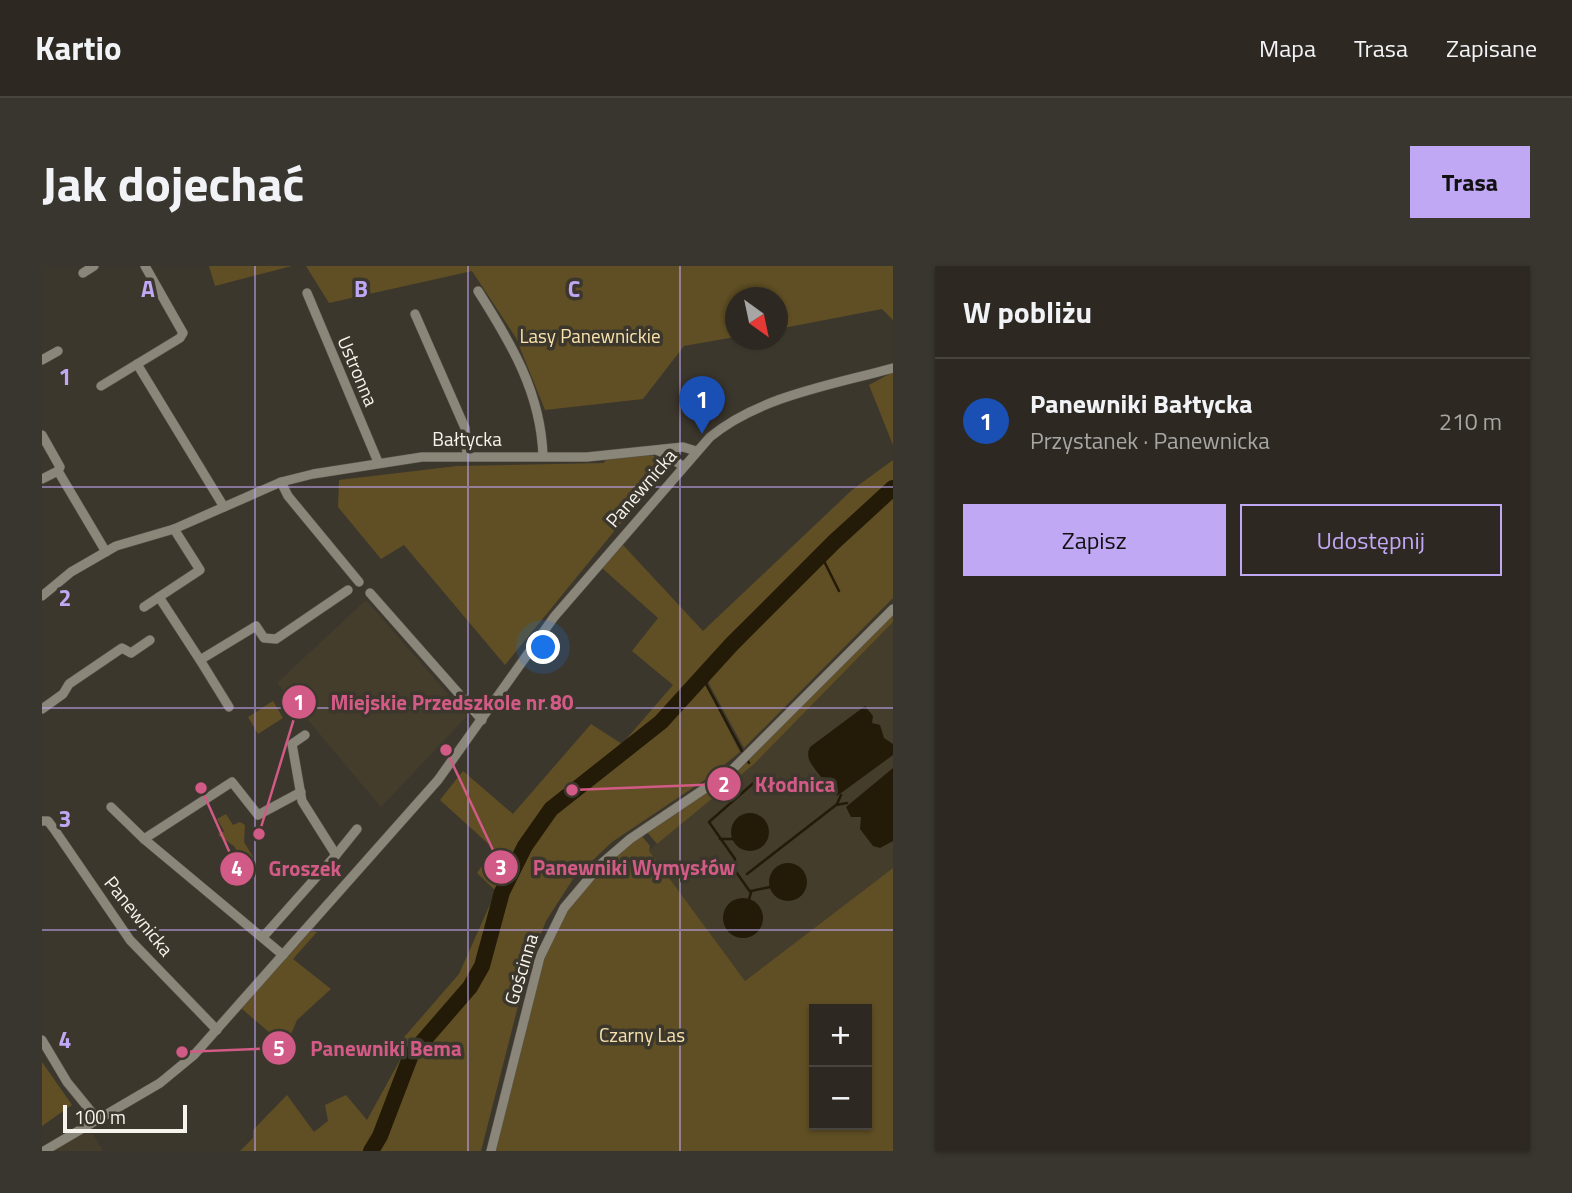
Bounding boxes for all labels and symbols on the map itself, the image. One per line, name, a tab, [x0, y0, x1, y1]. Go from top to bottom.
text: A	[141, 271, 155, 306]
text: B	[354, 271, 368, 306]
text: C	[568, 271, 580, 306]
north arrow	[725, 287, 788, 350]
park label: Lasy Panewnickie	[519, 321, 661, 350]
street label: Ustronna	[331, 331, 386, 411]
text: 1	[59, 359, 71, 394]
pin: 1	[679, 376, 725, 434]
street label: Bałtycka	[432, 424, 502, 453]
street label: Panewnicka	[598, 442, 683, 533]
text: 2	[59, 580, 71, 615]
your location	[526, 630, 560, 664]
callout: Miejskie Przedszkole nr 80	[282, 681, 588, 723]
text: 1	[293, 686, 305, 718]
text: Miejskie Przedszkole nr 80	[331, 686, 574, 718]
callout: Kłodnica	[706, 763, 850, 805]
text: 2	[718, 768, 730, 800]
text: Kłodnica	[755, 768, 835, 800]
text: 3	[59, 801, 71, 836]
callout: Panewniki Wymysłów	[484, 846, 749, 888]
callout: Groszek	[220, 848, 356, 890]
text: 3	[495, 851, 507, 883]
text: Panewniki Wymysłów	[533, 851, 735, 883]
text: 4	[231, 852, 243, 884]
text: Groszek	[269, 852, 342, 884]
street label: Panewnicka	[98, 869, 181, 963]
street label: Gościnna	[496, 929, 545, 1008]
park label: Czarny Las	[599, 1020, 685, 1049]
text: 4	[59, 1022, 71, 1057]
callout: Panewniki Bema	[261, 1027, 476, 1069]
text: 5	[273, 1032, 285, 1064]
text: Panewniki Bema	[310, 1032, 462, 1064]
scale bar	[63, 1102, 187, 1134]

